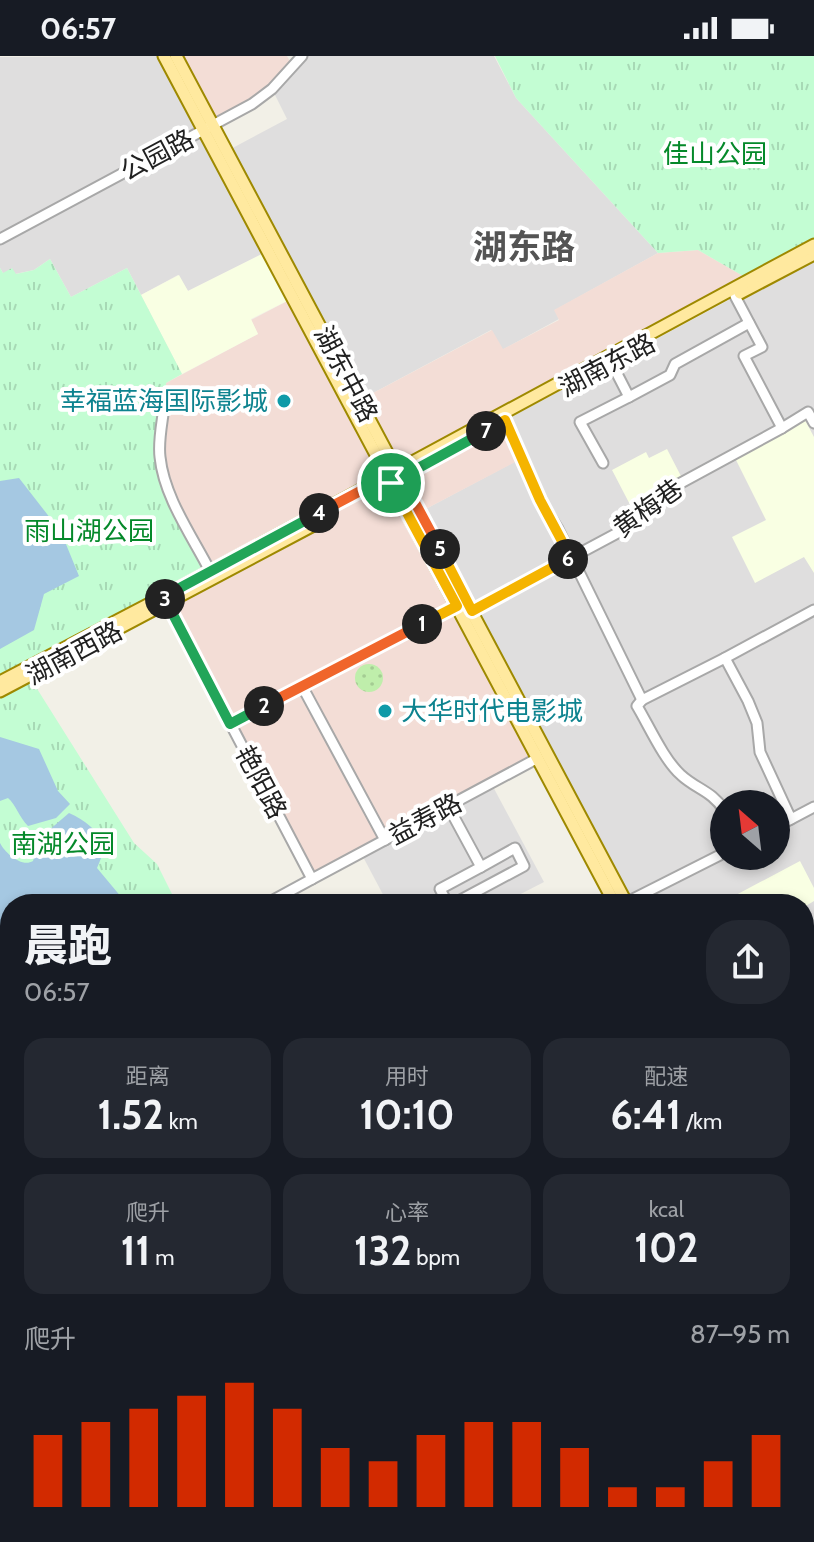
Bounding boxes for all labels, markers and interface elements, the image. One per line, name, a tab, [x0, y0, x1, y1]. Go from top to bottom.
text: 06:57	[40, 10, 116, 47]
street label: 公园路	[115, 123, 199, 187]
park label: 佳山公园	[663, 138, 767, 170]
district label: 湖东路	[473, 226, 575, 268]
street label: 湖东中路	[307, 321, 385, 427]
street label: 湖南东路	[554, 326, 660, 404]
place label: 幸福蓝海国际影城	[60, 385, 268, 417]
marker: 幸福蓝海国际影城	[275, 392, 293, 410]
pin: 7	[466, 411, 506, 451]
text: 7	[480, 417, 492, 444]
pin	[357, 449, 425, 517]
icon: arrive	[369, 461, 413, 505]
street label: 黄梅巷	[607, 472, 689, 544]
pin: 4	[299, 493, 339, 533]
text: 4	[312, 499, 326, 526]
park label: 雨山湖公园	[24, 515, 154, 547]
pin: 5	[420, 529, 460, 569]
text: 5	[434, 535, 446, 562]
pin: 6	[548, 539, 588, 579]
text: 6	[562, 545, 574, 572]
pin: 3	[145, 579, 185, 619]
text: 3	[159, 585, 171, 612]
pin: 1	[402, 604, 442, 644]
text: 1	[418, 610, 426, 637]
street label: 湖南西路	[21, 614, 127, 692]
pin: 2	[244, 686, 284, 726]
text: 2	[258, 692, 270, 719]
place label: 大华时代电影城	[401, 695, 583, 727]
marker: 大华时代电影城	[376, 702, 394, 720]
street label: 艳阳路	[229, 740, 293, 824]
street label: 益寿路	[383, 787, 467, 851]
north arrow	[710, 790, 790, 870]
map controls	[710, 790, 790, 870]
park label: 南湖公园	[11, 828, 115, 860]
text: 晨跑	[24, 919, 112, 972]
button: share	[706, 920, 790, 1004]
text: 06:57	[24, 976, 89, 1008]
text: 距离	[126, 1063, 170, 1090]
text: 用时	[385, 1063, 429, 1090]
text: 配速	[644, 1063, 688, 1090]
text: 1.52	[97, 1090, 164, 1139]
text: 10:10	[360, 1090, 454, 1139]
text: 6:41	[610, 1090, 681, 1139]
text: km	[164, 1108, 198, 1135]
text: /km	[681, 1108, 722, 1135]
text: kcal	[649, 1196, 684, 1223]
text: 爬升	[126, 1199, 170, 1226]
text: 心率	[385, 1199, 429, 1226]
text: 102	[634, 1223, 698, 1272]
text: 11	[121, 1226, 150, 1275]
text: 132	[354, 1226, 411, 1275]
text: m	[150, 1244, 175, 1271]
text: bpm	[411, 1244, 460, 1271]
text: 87–95 m	[690, 1318, 790, 1350]
text: 爬升	[24, 1323, 76, 1355]

